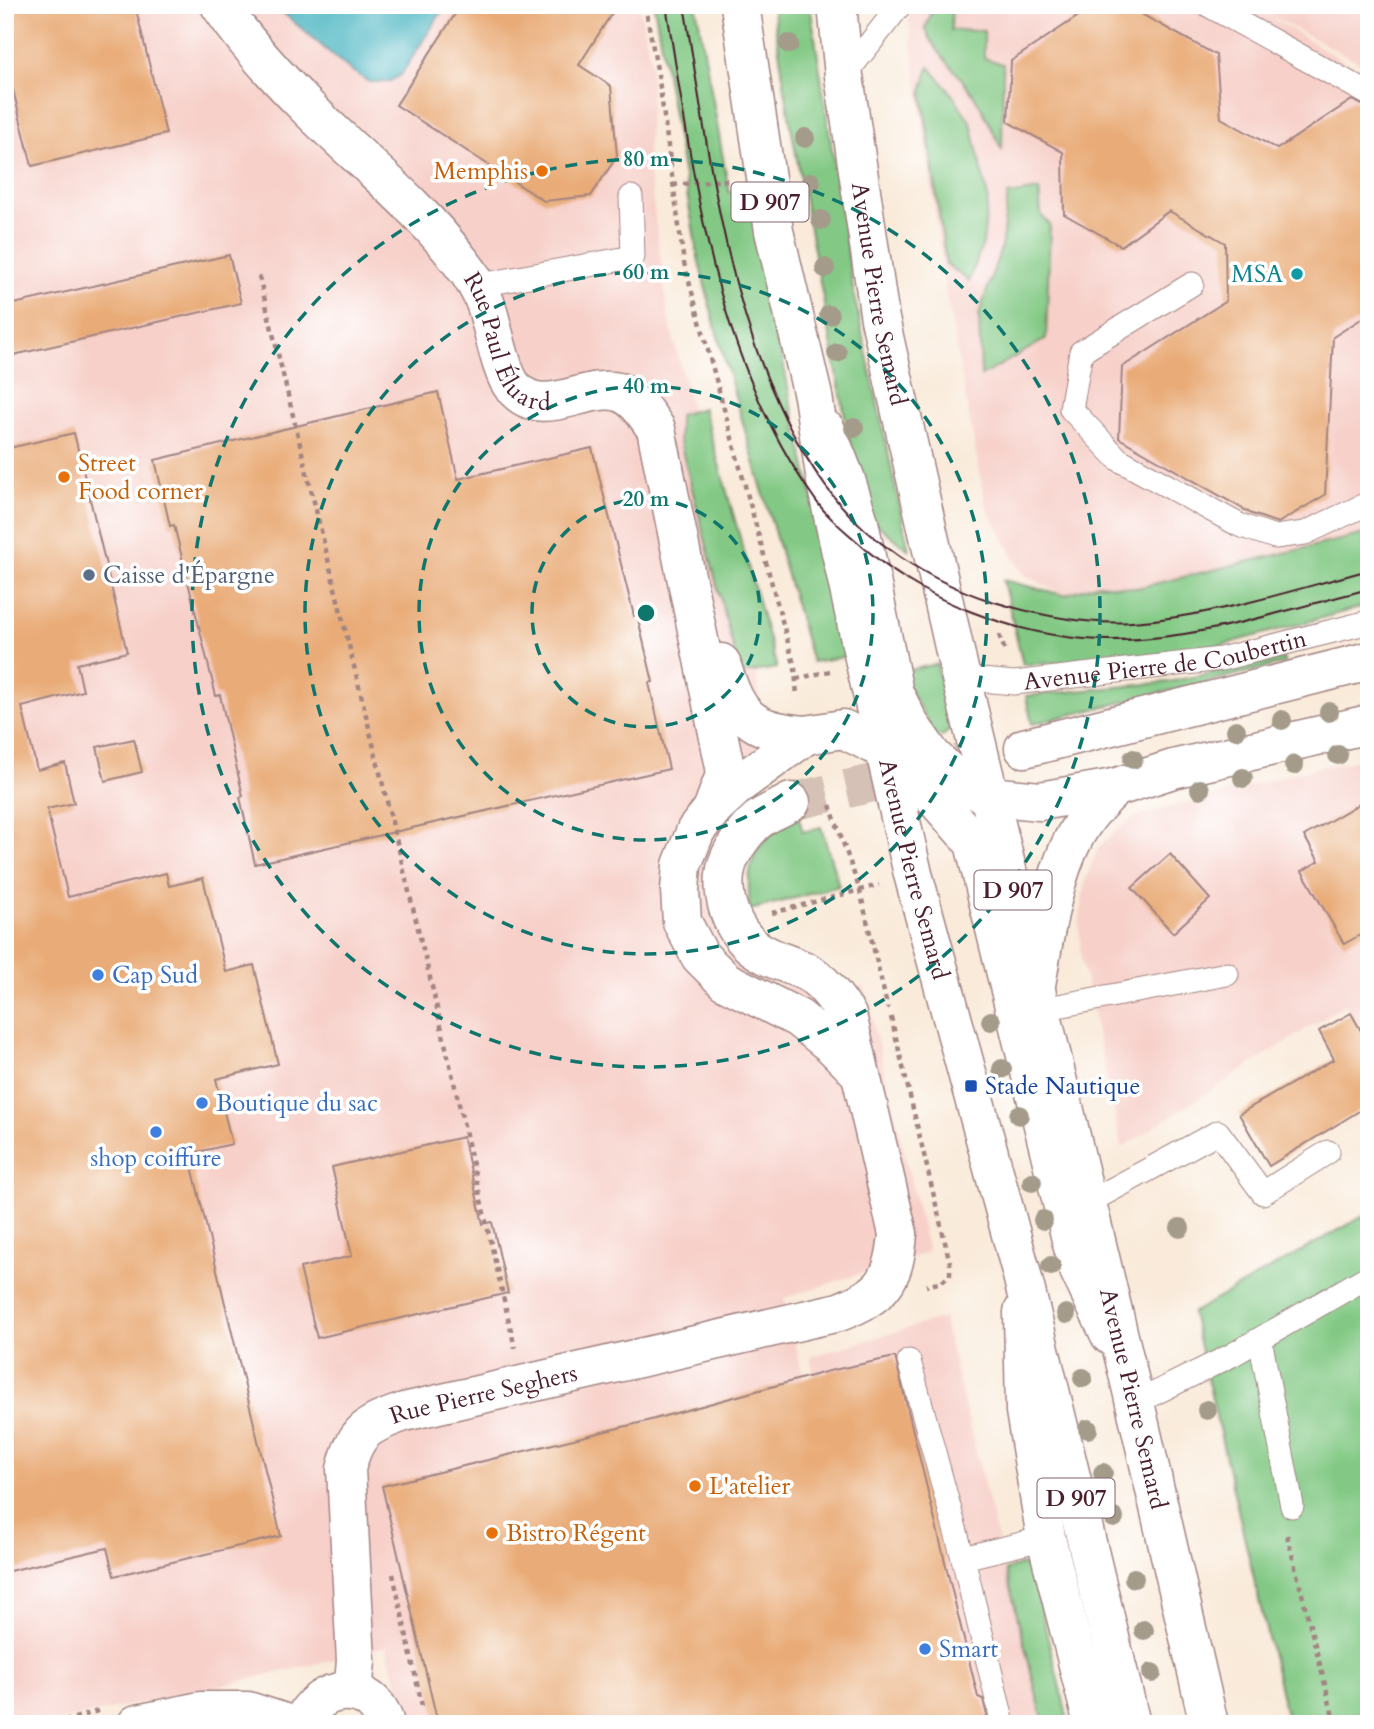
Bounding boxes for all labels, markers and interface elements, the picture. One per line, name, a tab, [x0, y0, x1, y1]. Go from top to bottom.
text: 80 m	[623, 145, 670, 174]
place label: Memphis	[433, 155, 528, 188]
marker: Memphis	[534, 163, 550, 179]
street label: Avenue Pierre Semard	[843, 180, 915, 409]
road number: D 907	[732, 182, 808, 222]
text: 60 m	[623, 258, 670, 287]
place label: MSA	[1231, 258, 1284, 291]
street label: Rue Paul Éluard	[456, 266, 551, 419]
marker: MSA	[1289, 266, 1305, 282]
text: 40 m	[623, 372, 670, 401]
place label: Street Food corner	[78, 447, 203, 508]
marker: Street Food corner	[56, 469, 72, 485]
text: 20 m	[623, 485, 670, 514]
place label: Caisse d'Épargne	[103, 559, 275, 592]
marker: Caisse d'Épargne	[81, 567, 97, 583]
centre of rings	[634, 601, 658, 625]
street label: Avenue Pierre de Coubertin	[1022, 622, 1310, 699]
street label: Avenue Pierre Semard	[870, 756, 957, 983]
road number: D 907	[974, 870, 1052, 909]
place label: Cap Sud	[112, 959, 198, 992]
marker: Cap Sud	[90, 967, 106, 983]
place label: Stade Nautique	[985, 1070, 1140, 1103]
marker: Stade Nautique	[963, 1078, 979, 1094]
place label: Boutique du sac	[216, 1087, 378, 1120]
marker: Boutique du sac	[194, 1095, 210, 1111]
marker: shop coiffure	[148, 1124, 164, 1140]
place label: shop coiffure	[90, 1142, 222, 1175]
street label: Avenue Pierre Semard	[1091, 1285, 1175, 1513]
street label: Rue Pierre Seghers	[385, 1357, 581, 1433]
place label: L'atelier	[709, 1470, 791, 1503]
marker: L'atelier	[687, 1478, 703, 1494]
road number: D 907	[1038, 1478, 1114, 1518]
place label: Bistro Régent	[506, 1517, 646, 1550]
marker: Bistro Régent	[484, 1525, 500, 1541]
place label: Smart	[939, 1633, 998, 1666]
marker: Smart	[917, 1641, 933, 1657]

